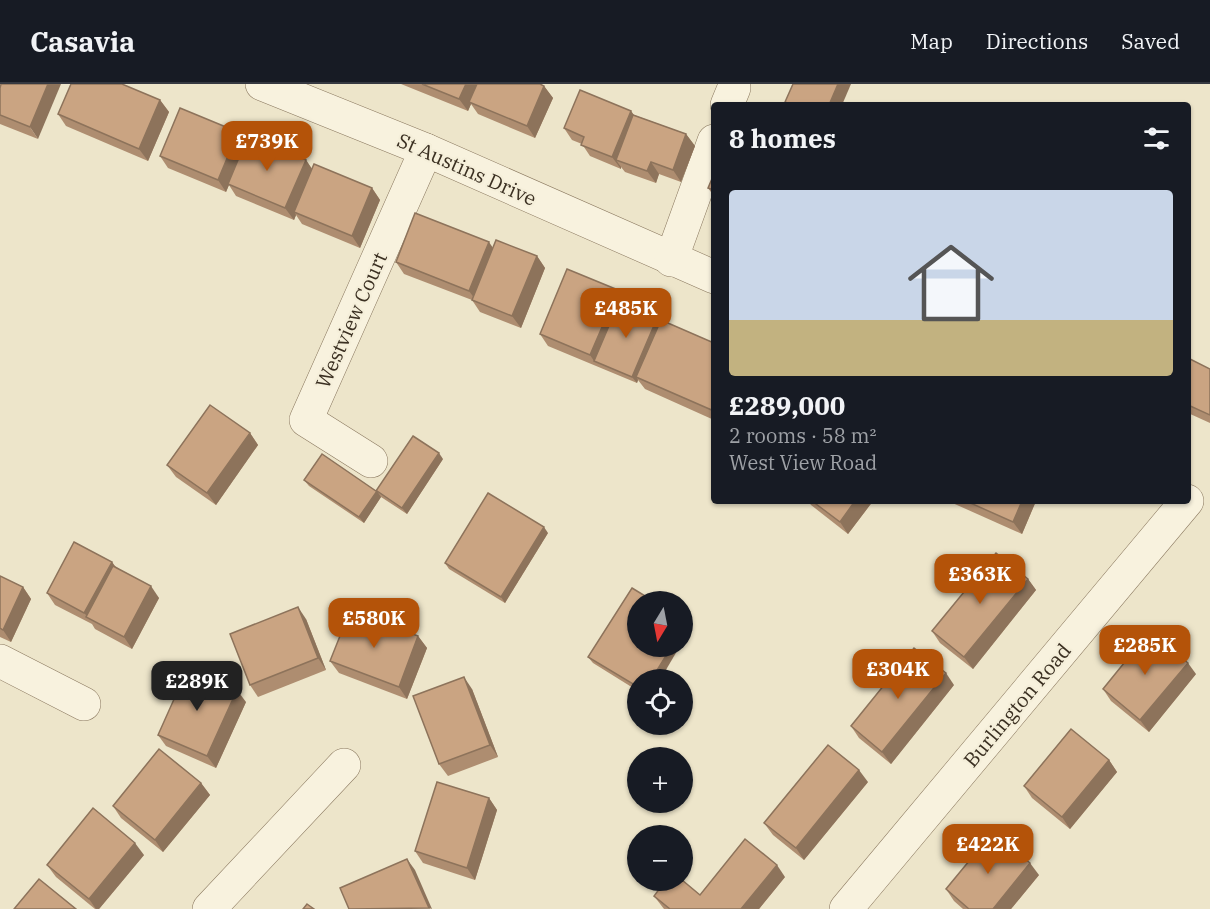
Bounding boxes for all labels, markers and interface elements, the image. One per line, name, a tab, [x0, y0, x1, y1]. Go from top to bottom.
text: Casavia	[30, 23, 135, 60]
text: Map	[910, 27, 953, 55]
text: Directions	[986, 27, 1088, 55]
text: Saved	[1121, 27, 1180, 55]
pin: £739K	[225, 121, 309, 172]
text: 8 homes	[729, 121, 836, 155]
icon: filters	[1140, 122, 1173, 155]
street label: St Austins Drive	[393, 126, 541, 212]
text: £739K	[235, 127, 299, 154]
icon: home	[897, 229, 1005, 337]
street label: Westview Court	[309, 248, 393, 392]
pin: £485K	[584, 288, 668, 339]
text: £485K	[594, 294, 658, 321]
text: £289,000	[729, 388, 845, 422]
text: 2 rooms · 58 m²	[729, 422, 876, 449]
text: West View Road	[729, 449, 877, 476]
pin: £363K	[938, 554, 1022, 605]
text: £363K	[948, 560, 1012, 587]
north arrow	[627, 591, 693, 657]
map controls	[627, 591, 693, 891]
pin: £580K	[332, 598, 416, 649]
text: £580K	[342, 604, 406, 631]
pin: £285K	[1103, 625, 1187, 676]
text: £285K	[1113, 631, 1177, 658]
street label: Burlington Road	[957, 637, 1077, 773]
pin: £304K	[856, 649, 940, 700]
text: £304K	[866, 655, 930, 682]
pin: £289K	[155, 661, 239, 712]
text: £289K	[165, 667, 229, 694]
button: locate	[627, 669, 693, 735]
button: +	[627, 747, 693, 813]
pin: £422K	[946, 824, 1030, 875]
button: −	[627, 825, 693, 891]
text: £422K	[956, 830, 1020, 857]

